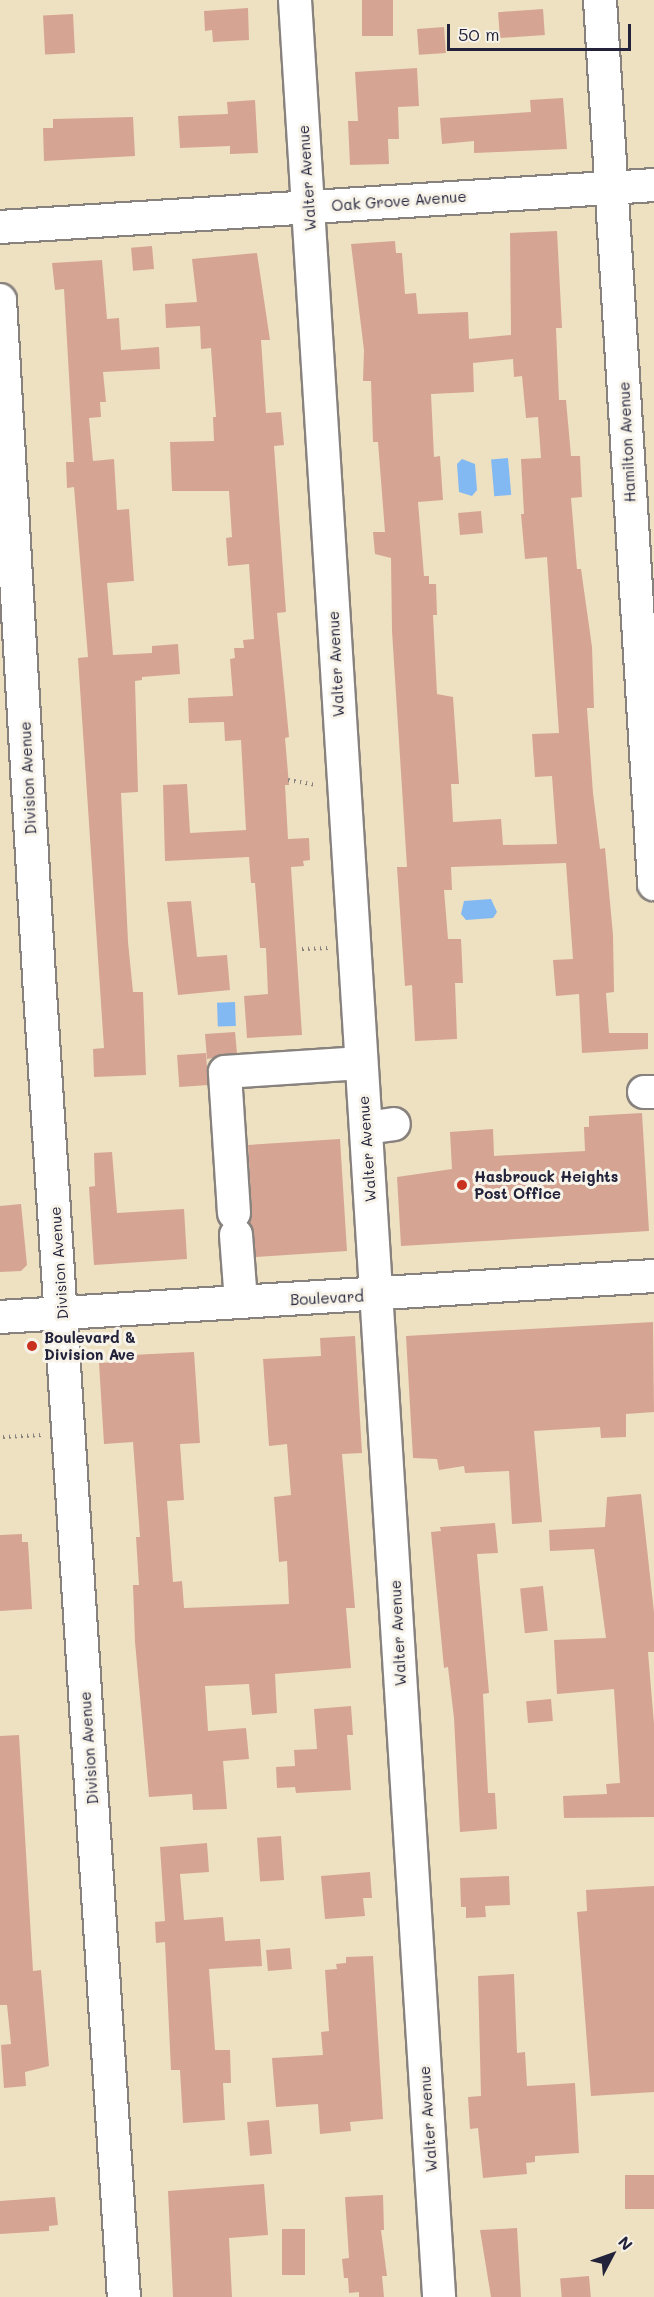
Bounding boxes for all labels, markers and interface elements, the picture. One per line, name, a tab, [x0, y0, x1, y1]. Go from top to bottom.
scale bar	[450, 12, 634, 50]
text: 50 m	[458, 22, 500, 46]
street label: Walter Avenue	[294, 124, 320, 232]
street label: Oak Grove Avenue	[331, 187, 467, 215]
street label: Hamilton Avenue	[615, 381, 639, 503]
street label: Walter Avenue	[324, 610, 348, 718]
street label: Division Avenue	[16, 721, 40, 835]
street label: Walter Avenue	[354, 1095, 380, 1203]
place label: Hasbrouck Heights Post Office	[474, 1167, 618, 1202]
marker: Hasbrouck Heights Post Office	[455, 1178, 469, 1192]
street label: Division Avenue	[46, 1206, 72, 1320]
street label: Boulevard	[290, 1287, 364, 1309]
place label: Boulevard & Division Ave	[44, 1328, 136, 1363]
marker: Boulevard & Division Ave	[25, 1339, 39, 1353]
street label: Walter Avenue	[386, 1579, 410, 1687]
street label: Division Avenue	[76, 1691, 102, 1805]
street label: Walter Avenue	[415, 2065, 441, 2173]
north arrow	[582, 2225, 642, 2285]
text: N	[614, 2231, 638, 2254]

